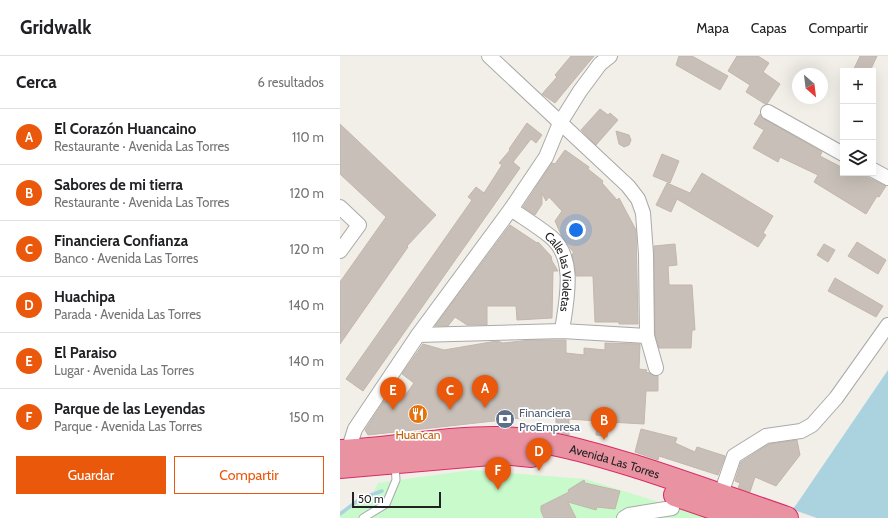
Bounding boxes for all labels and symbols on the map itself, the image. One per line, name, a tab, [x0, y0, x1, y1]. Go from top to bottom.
north arrow	[792, 68, 828, 104]
your location	[566, 220, 586, 240]
street label: Calle las Violetas	[542, 228, 575, 313]
pin: A	[472, 375, 498, 408]
pin: E	[380, 377, 406, 410]
pin: C	[437, 377, 463, 410]
restaurant icon: Huancan	[407, 403, 429, 425]
place label: Financiera ProEmpresa	[519, 405, 580, 434]
pin: B	[591, 407, 617, 440]
bank icon: Financiera ProEmpresa	[494, 408, 516, 430]
place label: Huancan	[395, 427, 441, 442]
pin: D	[526, 438, 552, 471]
street label: Avenida Las Torres	[568, 440, 662, 481]
pin: F	[485, 457, 511, 490]
scale bar	[352, 490, 441, 509]

